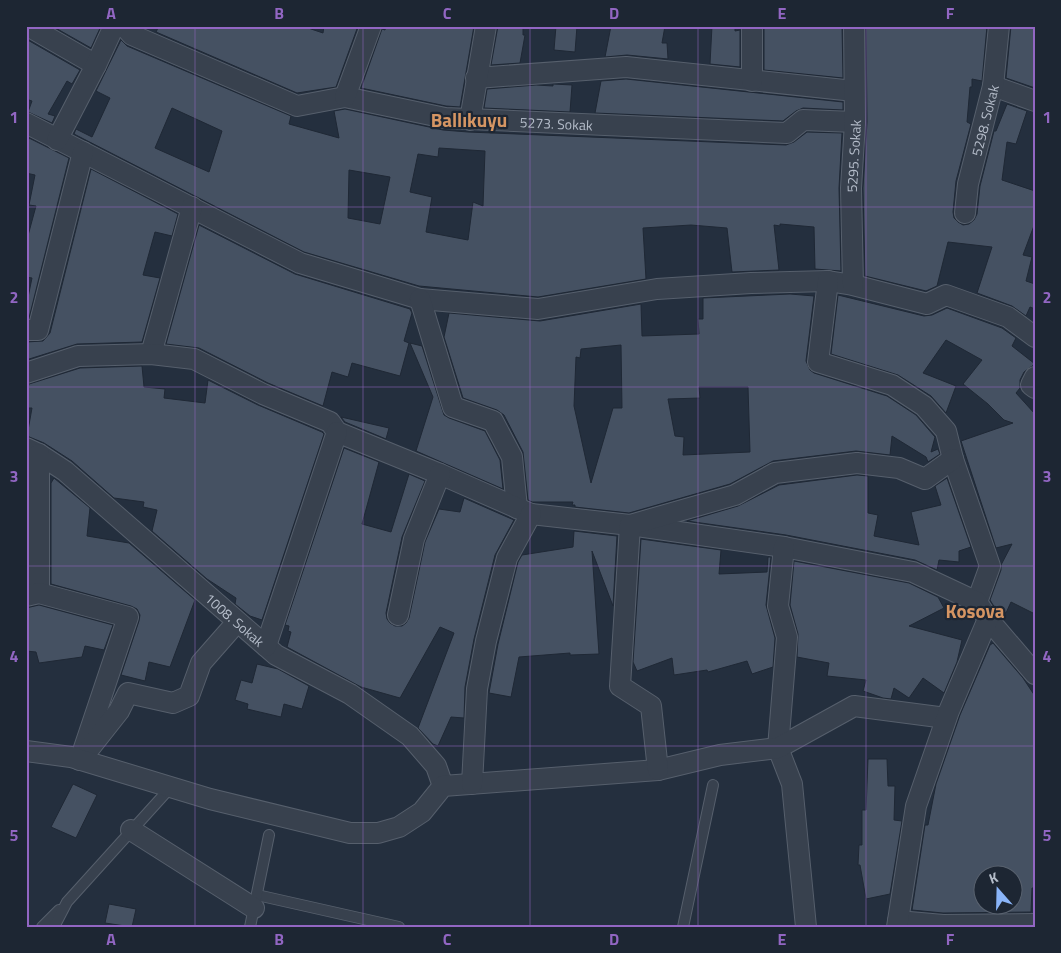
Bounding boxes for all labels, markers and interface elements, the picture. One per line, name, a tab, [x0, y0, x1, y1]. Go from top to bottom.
text: A	[106, 1, 116, 25]
text: B	[274, 1, 284, 25]
text: C	[443, 1, 452, 25]
text: D	[609, 1, 619, 25]
text: E	[778, 1, 787, 25]
text: F	[946, 1, 955, 25]
street label: 5298. Sokak	[965, 82, 1004, 158]
text: 1	[10, 105, 18, 129]
district label: Ballıkuyu	[431, 105, 507, 134]
text: 1	[1043, 105, 1051, 129]
street label: 5273. Sokak	[519, 111, 593, 135]
street label: 5295. Sokak	[840, 119, 866, 193]
text: 2	[10, 285, 18, 309]
text: 2	[1043, 285, 1051, 309]
text: 3	[10, 464, 18, 488]
text: 3	[1043, 464, 1051, 488]
street label: 1008. Sokak	[201, 587, 270, 651]
district label: Kosova	[945, 596, 1005, 625]
text: 4	[10, 644, 19, 668]
text: 4	[1043, 644, 1052, 668]
text: 5	[10, 823, 19, 847]
text: 5	[1043, 823, 1052, 847]
north arrow	[974, 866, 1024, 916]
text: K	[986, 866, 1002, 889]
text: A	[106, 927, 116, 951]
text: B	[274, 927, 284, 951]
text: C	[443, 927, 452, 951]
text: D	[609, 927, 619, 951]
text: E	[778, 927, 787, 951]
text: F	[946, 927, 955, 951]

